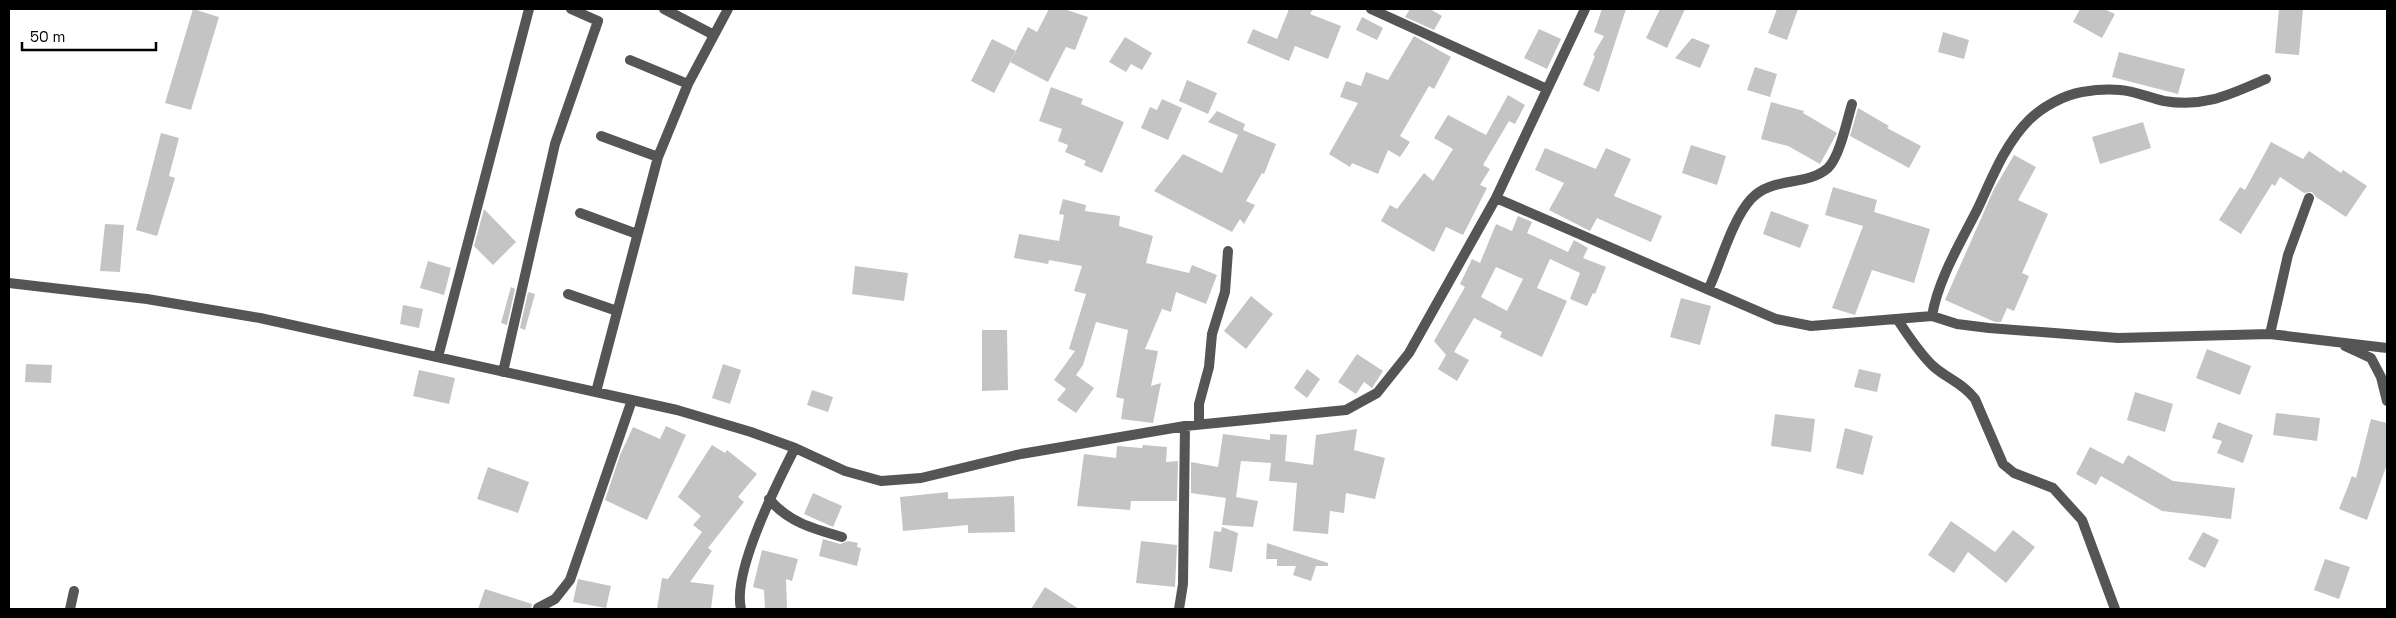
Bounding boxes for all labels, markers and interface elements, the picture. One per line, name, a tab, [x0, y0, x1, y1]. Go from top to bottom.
scale bar	[22, 20, 156, 52]
text: 50 m	[30, 27, 65, 46]

